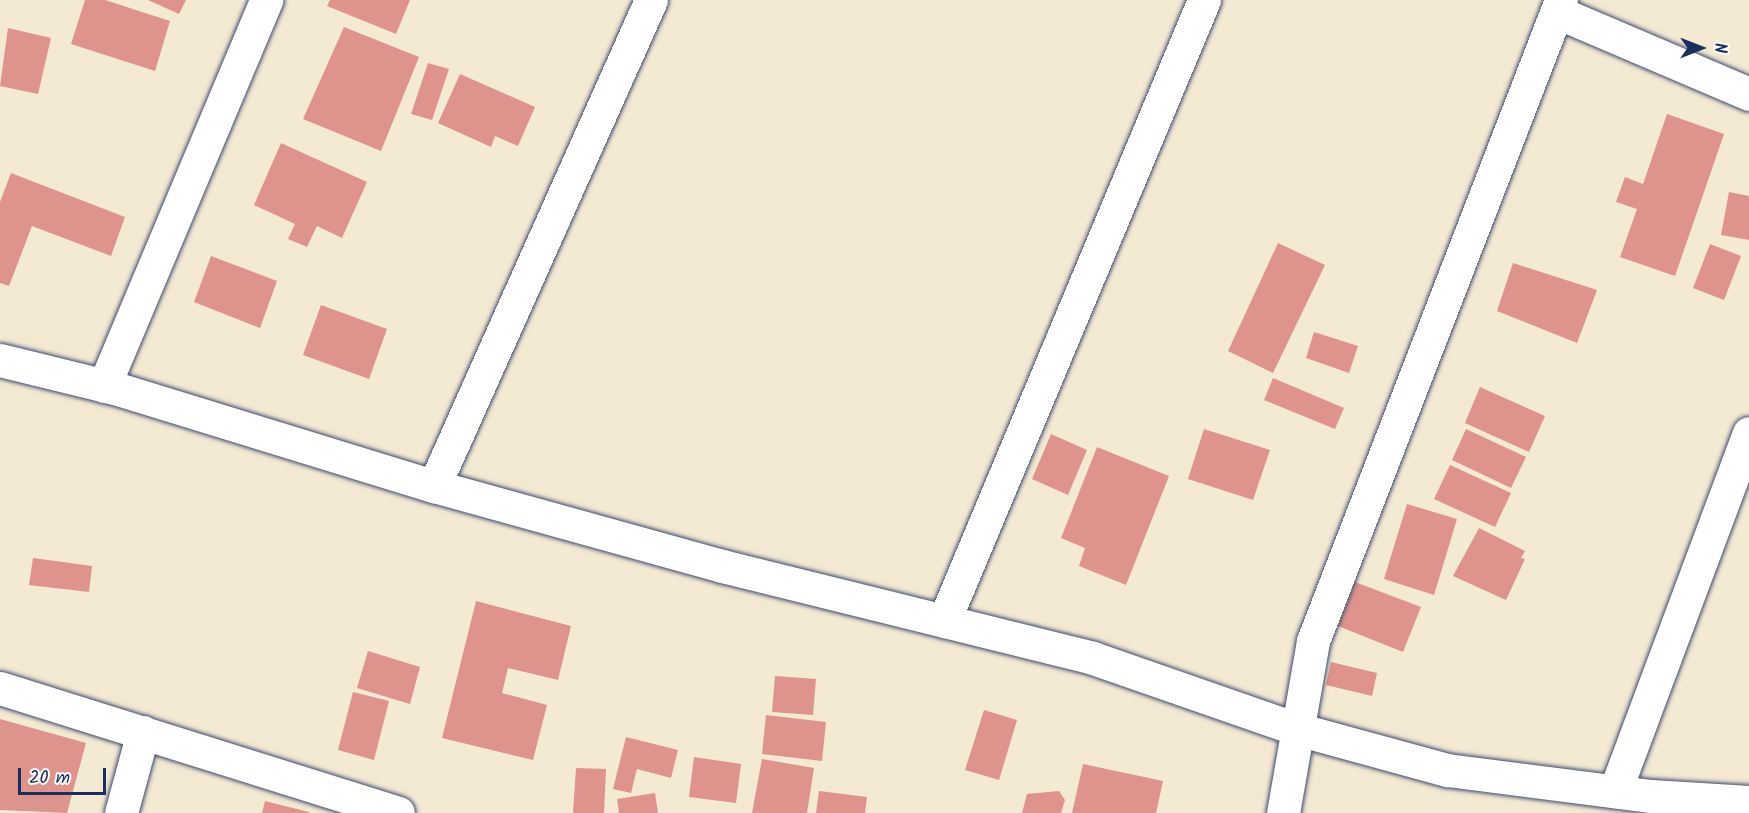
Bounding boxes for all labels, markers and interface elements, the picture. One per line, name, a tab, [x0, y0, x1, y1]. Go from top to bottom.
north arrow	[1671, 18, 1731, 78]
text: N	[1707, 43, 1732, 53]
scale bar	[21, 756, 110, 794]
text: 20 m	[29, 764, 70, 793]

